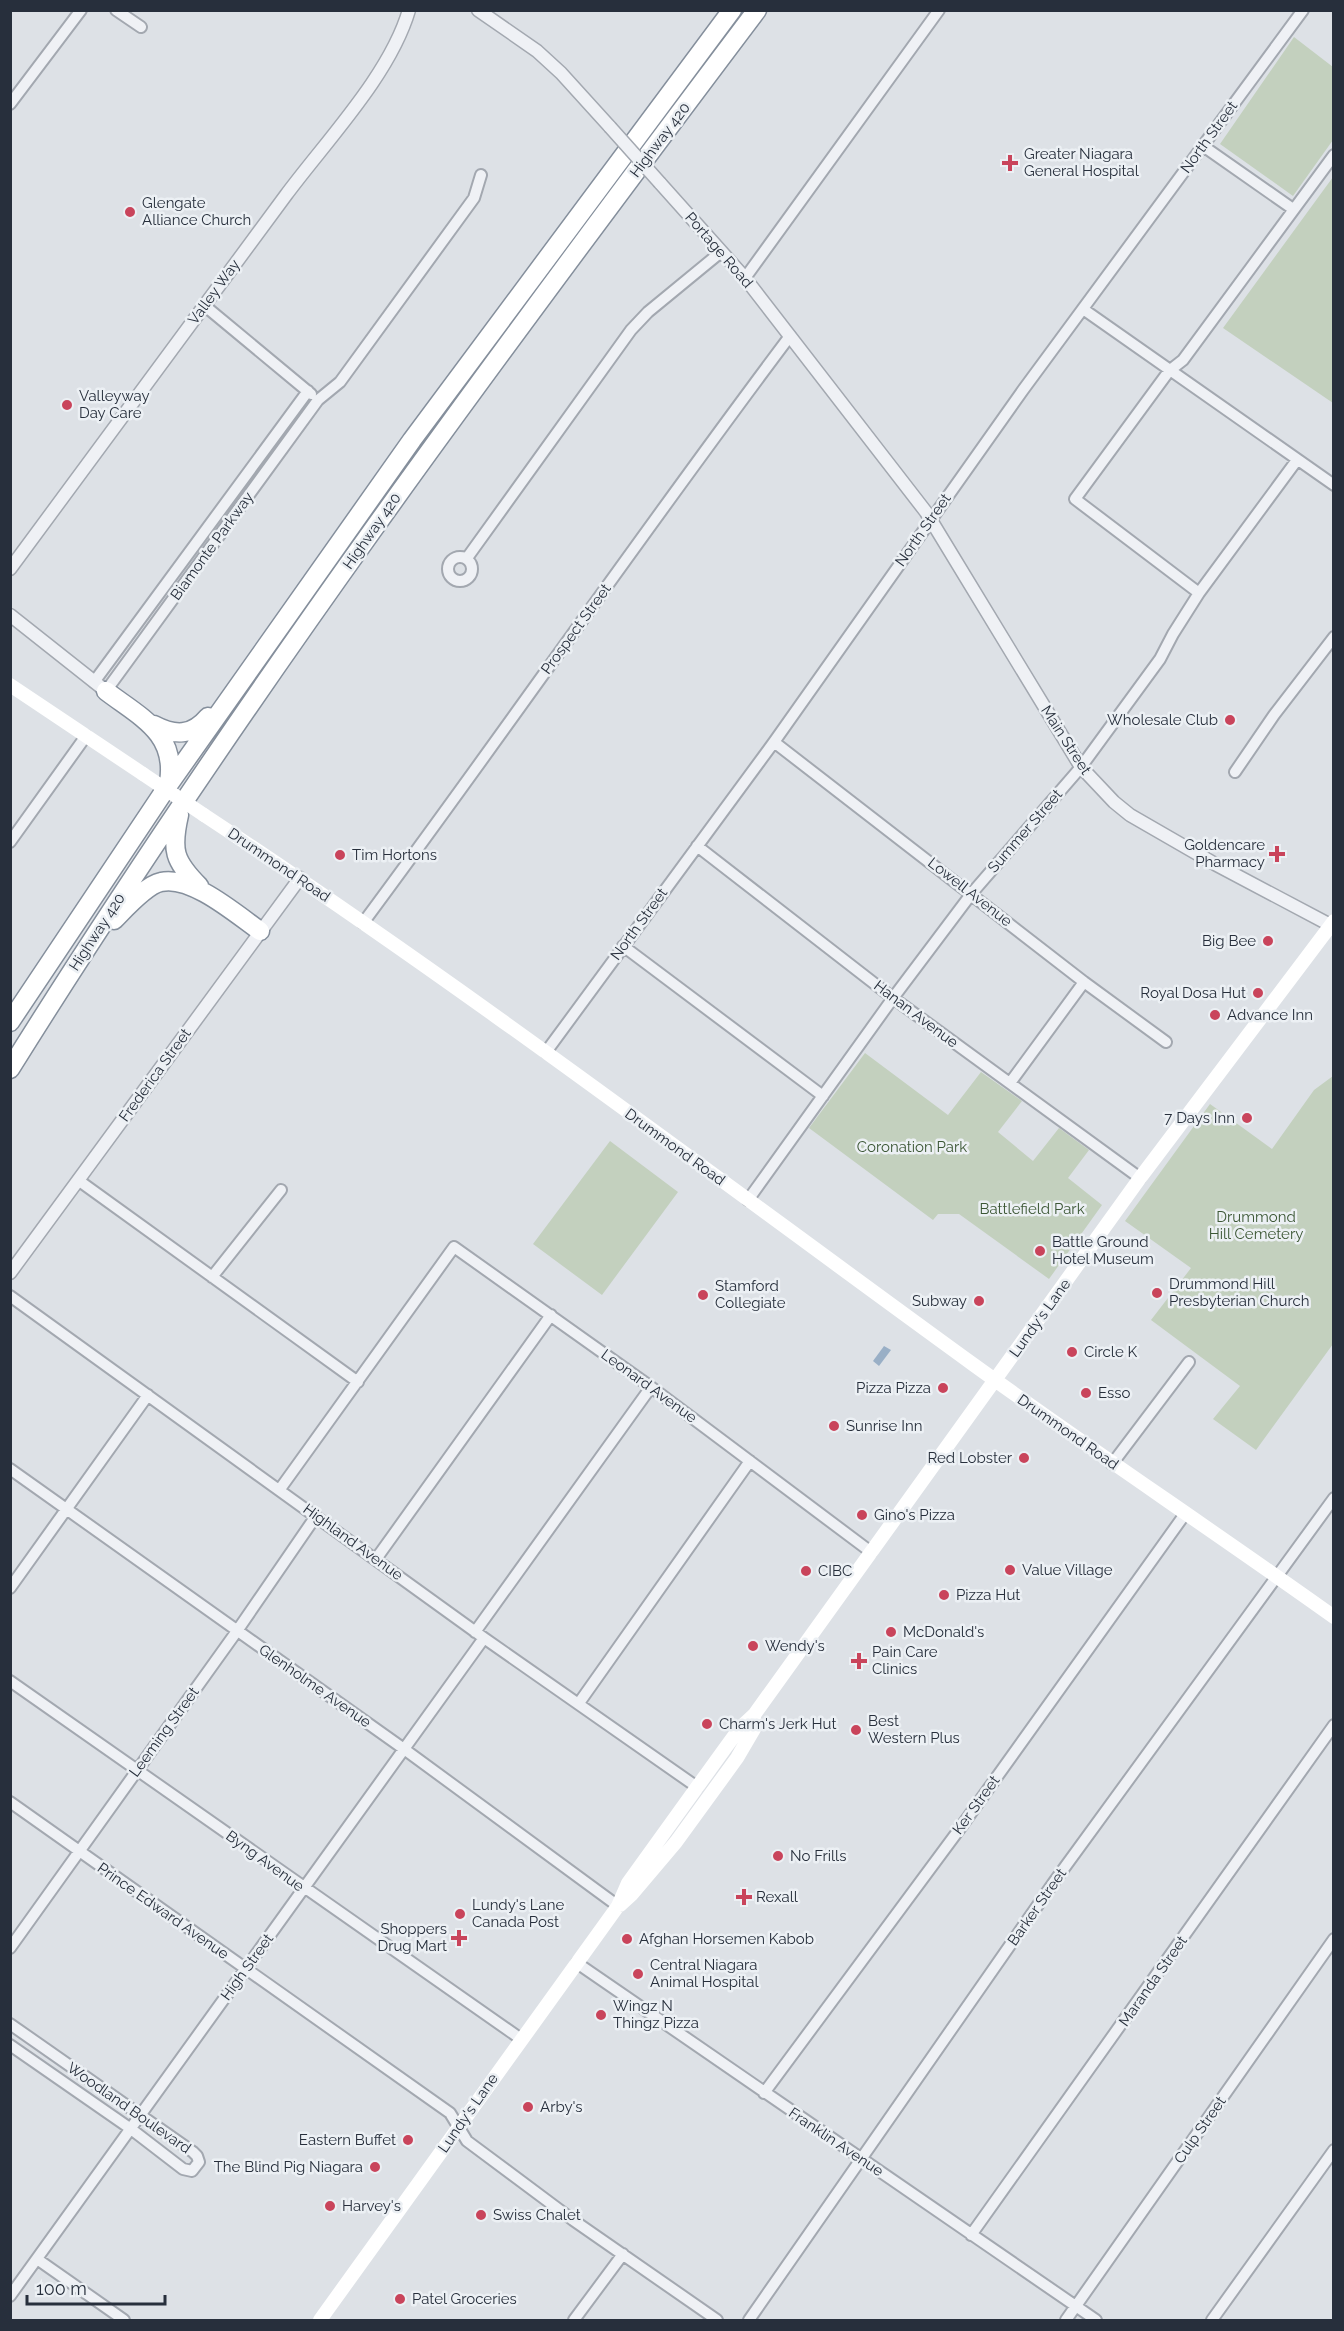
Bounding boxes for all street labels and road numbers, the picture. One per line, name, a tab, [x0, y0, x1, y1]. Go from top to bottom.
street label: North Street	[1177, 97, 1241, 177]
street label: Highway 420	[626, 99, 694, 181]
street label: Portage Road	[681, 208, 757, 292]
street label: Valley Way	[184, 256, 244, 328]
street label: Biamonte Parkway	[167, 489, 257, 603]
street label: Highway 420	[339, 489, 405, 573]
street label: North Street	[891, 490, 955, 570]
street label: Prospect Street	[537, 580, 615, 678]
street label: Main Street	[1037, 702, 1095, 778]
street label: Summer Street	[984, 786, 1066, 876]
street label: Drummond Road	[225, 824, 333, 906]
street label: Lowell Avenue	[924, 854, 1016, 931]
street label: North Street	[607, 884, 671, 964]
street label: Highway 420	[65, 890, 129, 974]
street label: Hanan Avenue	[870, 976, 962, 1052]
street label: Frederica Street	[115, 1025, 195, 1125]
street label: Drummond Road	[621, 1105, 729, 1189]
street label: Lundy's Lane	[1006, 1275, 1074, 1361]
street label: Leonard Avenue	[598, 1345, 700, 1427]
street label: Drummond Road	[1014, 1390, 1122, 1474]
street label: Highland Avenue	[300, 1500, 406, 1584]
street label: Glenholme Avenue	[255, 1641, 375, 1732]
street label: Leeming Street	[125, 1684, 203, 1780]
street label: Ker Street	[949, 1772, 1003, 1838]
street label: Byng Avenue	[222, 1827, 308, 1895]
street label: Prince Edward Avenue	[94, 1859, 232, 1963]
street label: Barker Street	[1004, 1865, 1070, 1949]
street label: High Street	[217, 1930, 277, 2004]
street label: Maranda Street	[1115, 1932, 1191, 2030]
street label: Woodland Boulevard	[64, 2059, 194, 2157]
street label: Lundy's Lane	[434, 2070, 502, 2156]
street label: Culp Street	[1170, 2093, 1230, 2167]
street label: Franklin Avenue	[785, 2104, 887, 2180]

